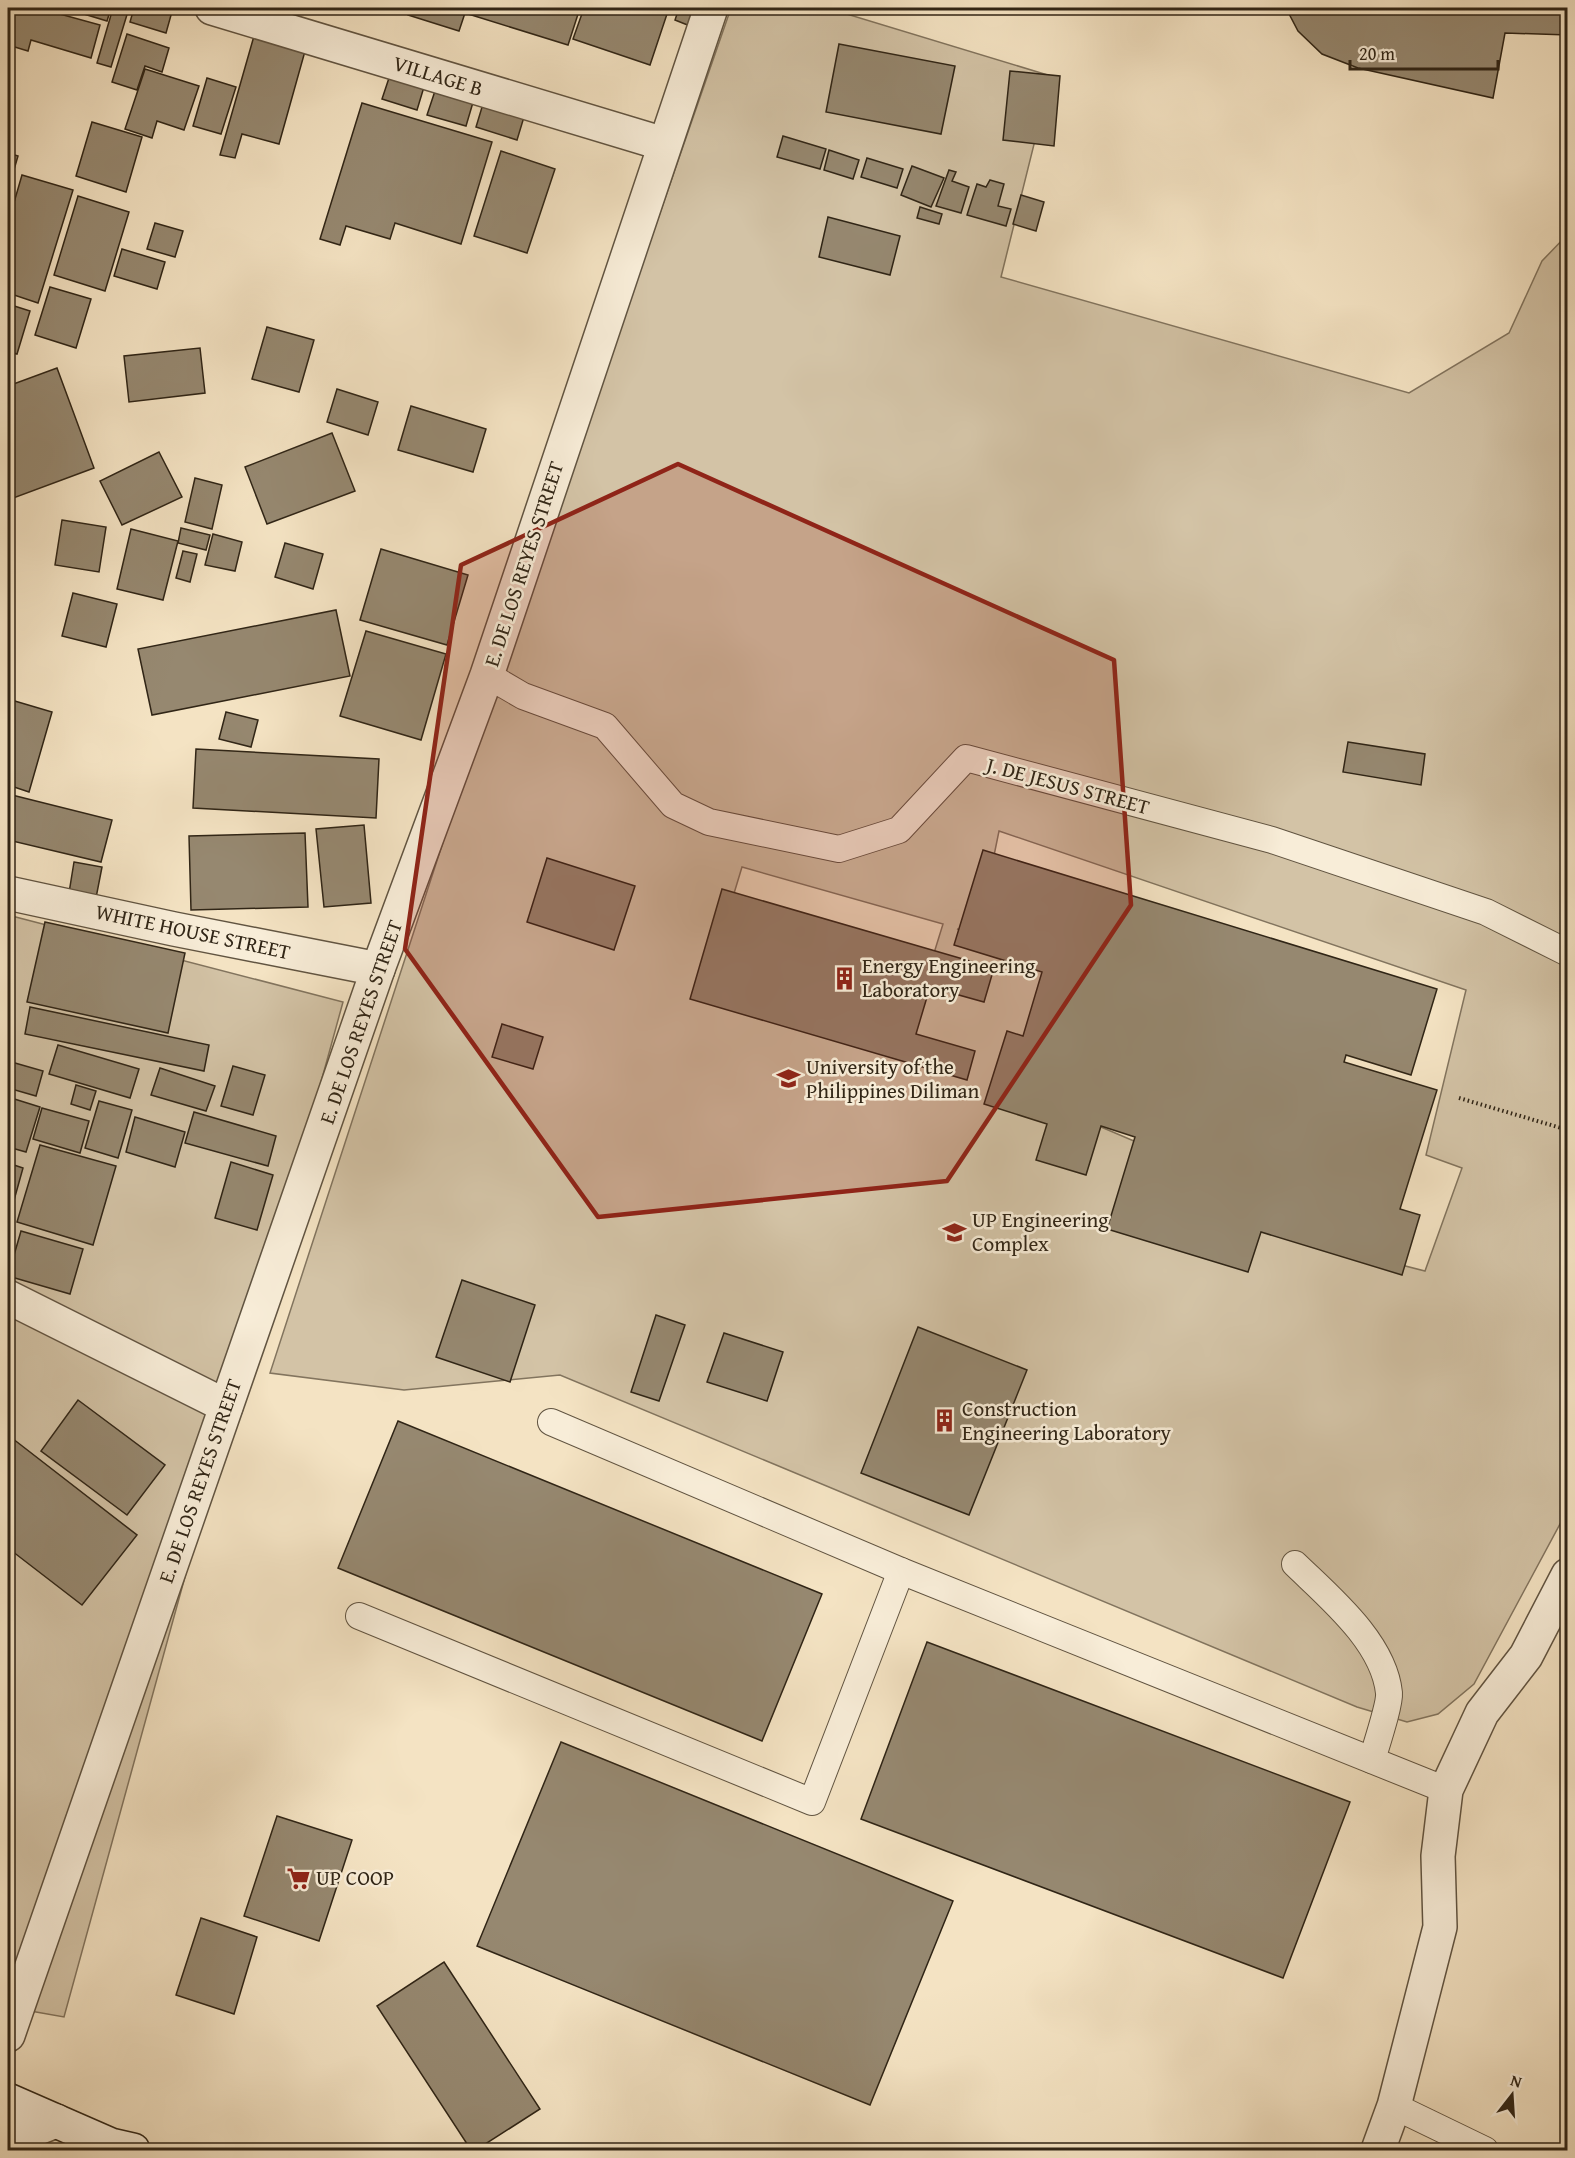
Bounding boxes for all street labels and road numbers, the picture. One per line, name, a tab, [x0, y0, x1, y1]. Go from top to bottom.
street label: VILLAGE B	[389, 47, 487, 104]
street label: E. DE LOS REYES STREET	[476, 457, 571, 670]
street label: J. DE JESUS STREET	[980, 748, 1153, 822]
street label: WHITE HOUSE STREET	[93, 896, 294, 967]
street label: E. DE LOS REYES STREET	[311, 915, 410, 1128]
street label: E. DE LOS REYES STREET	[150, 1374, 249, 1587]

